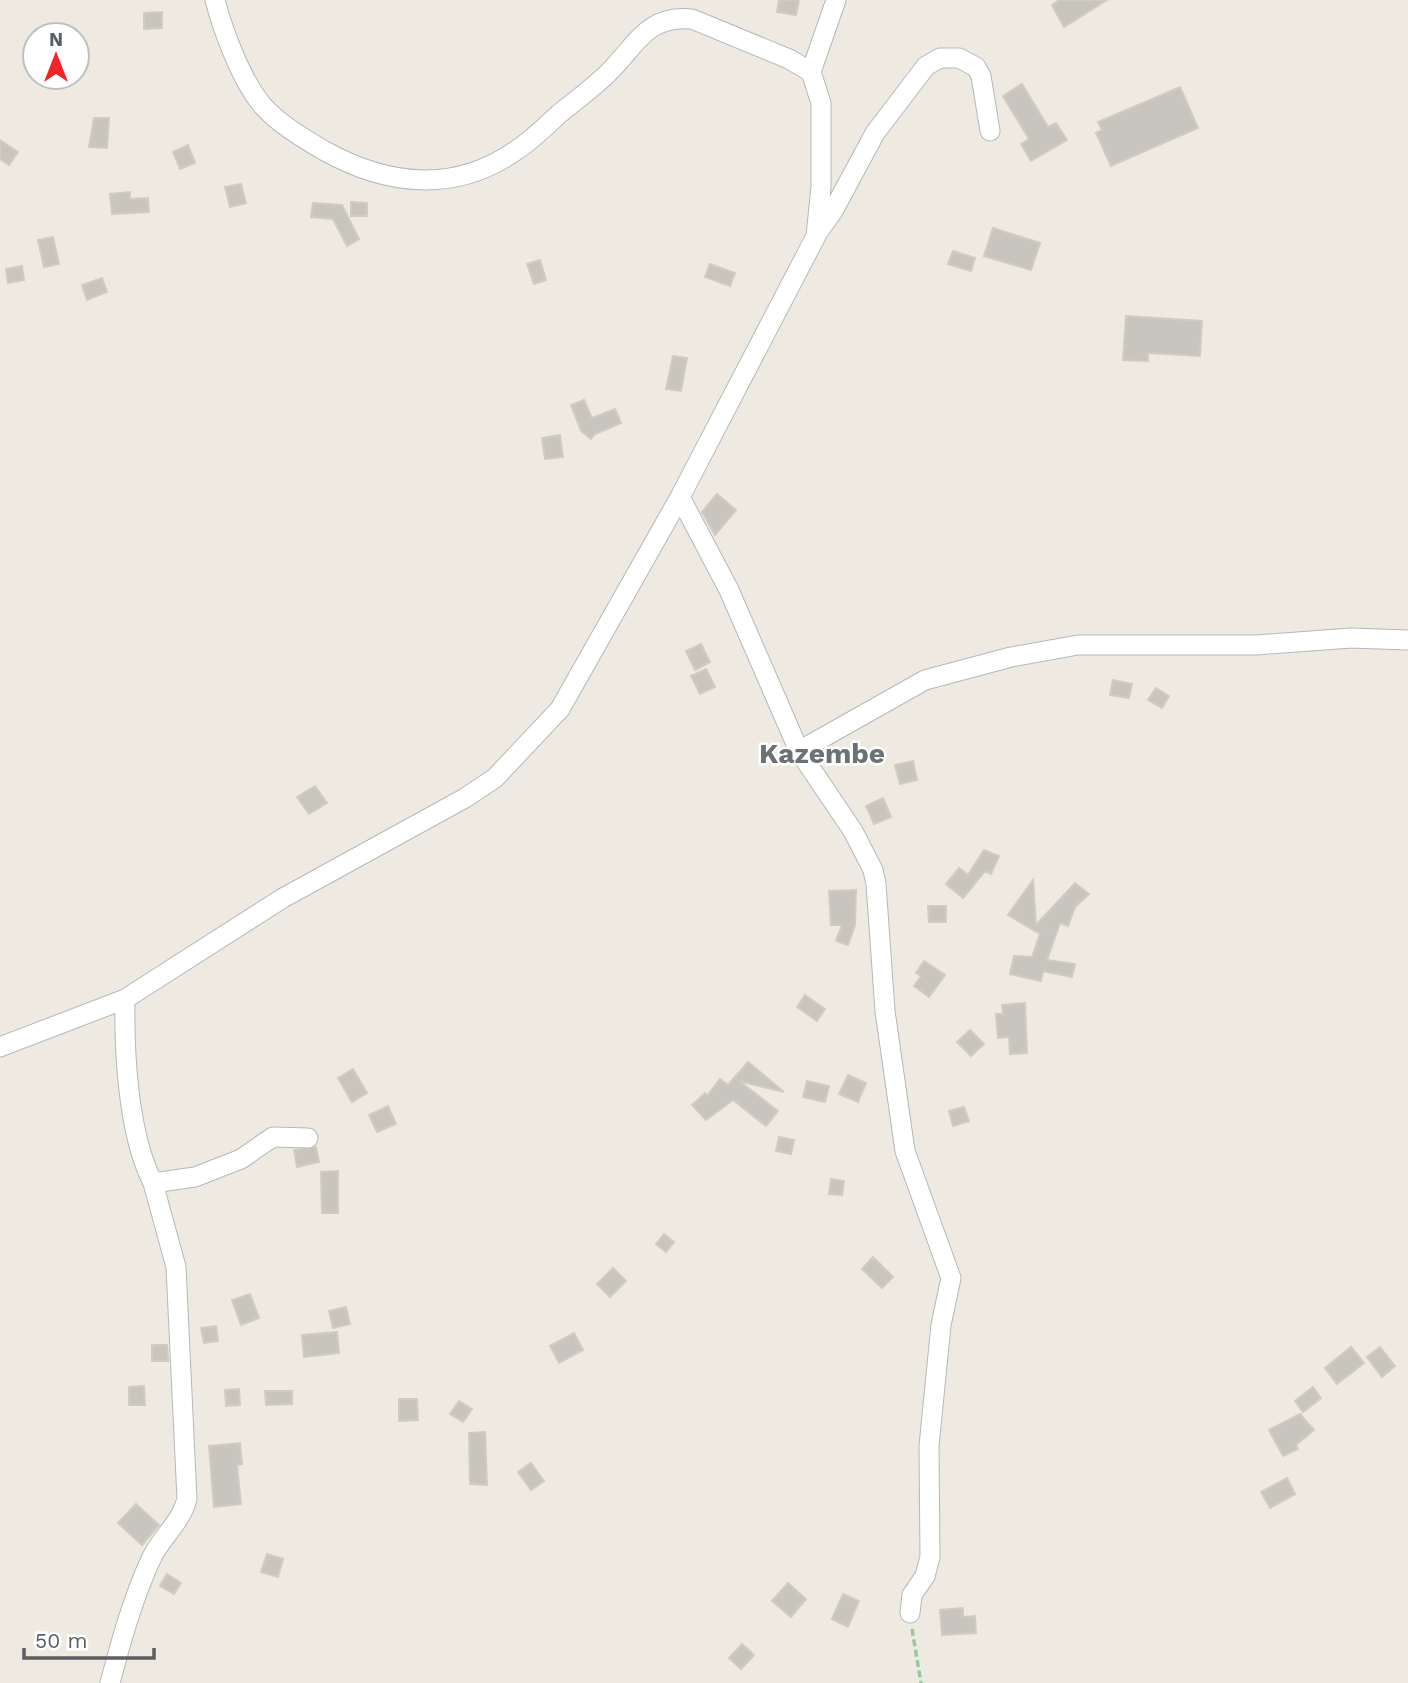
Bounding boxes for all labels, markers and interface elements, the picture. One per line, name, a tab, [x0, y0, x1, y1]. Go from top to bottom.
north arrow	[21, 21, 91, 91]
text: N	[49, 28, 63, 51]
district label: Kazembe	[759, 737, 885, 770]
scale bar	[24, 1616, 154, 1660]
text: 50 m	[35, 1628, 87, 1653]

